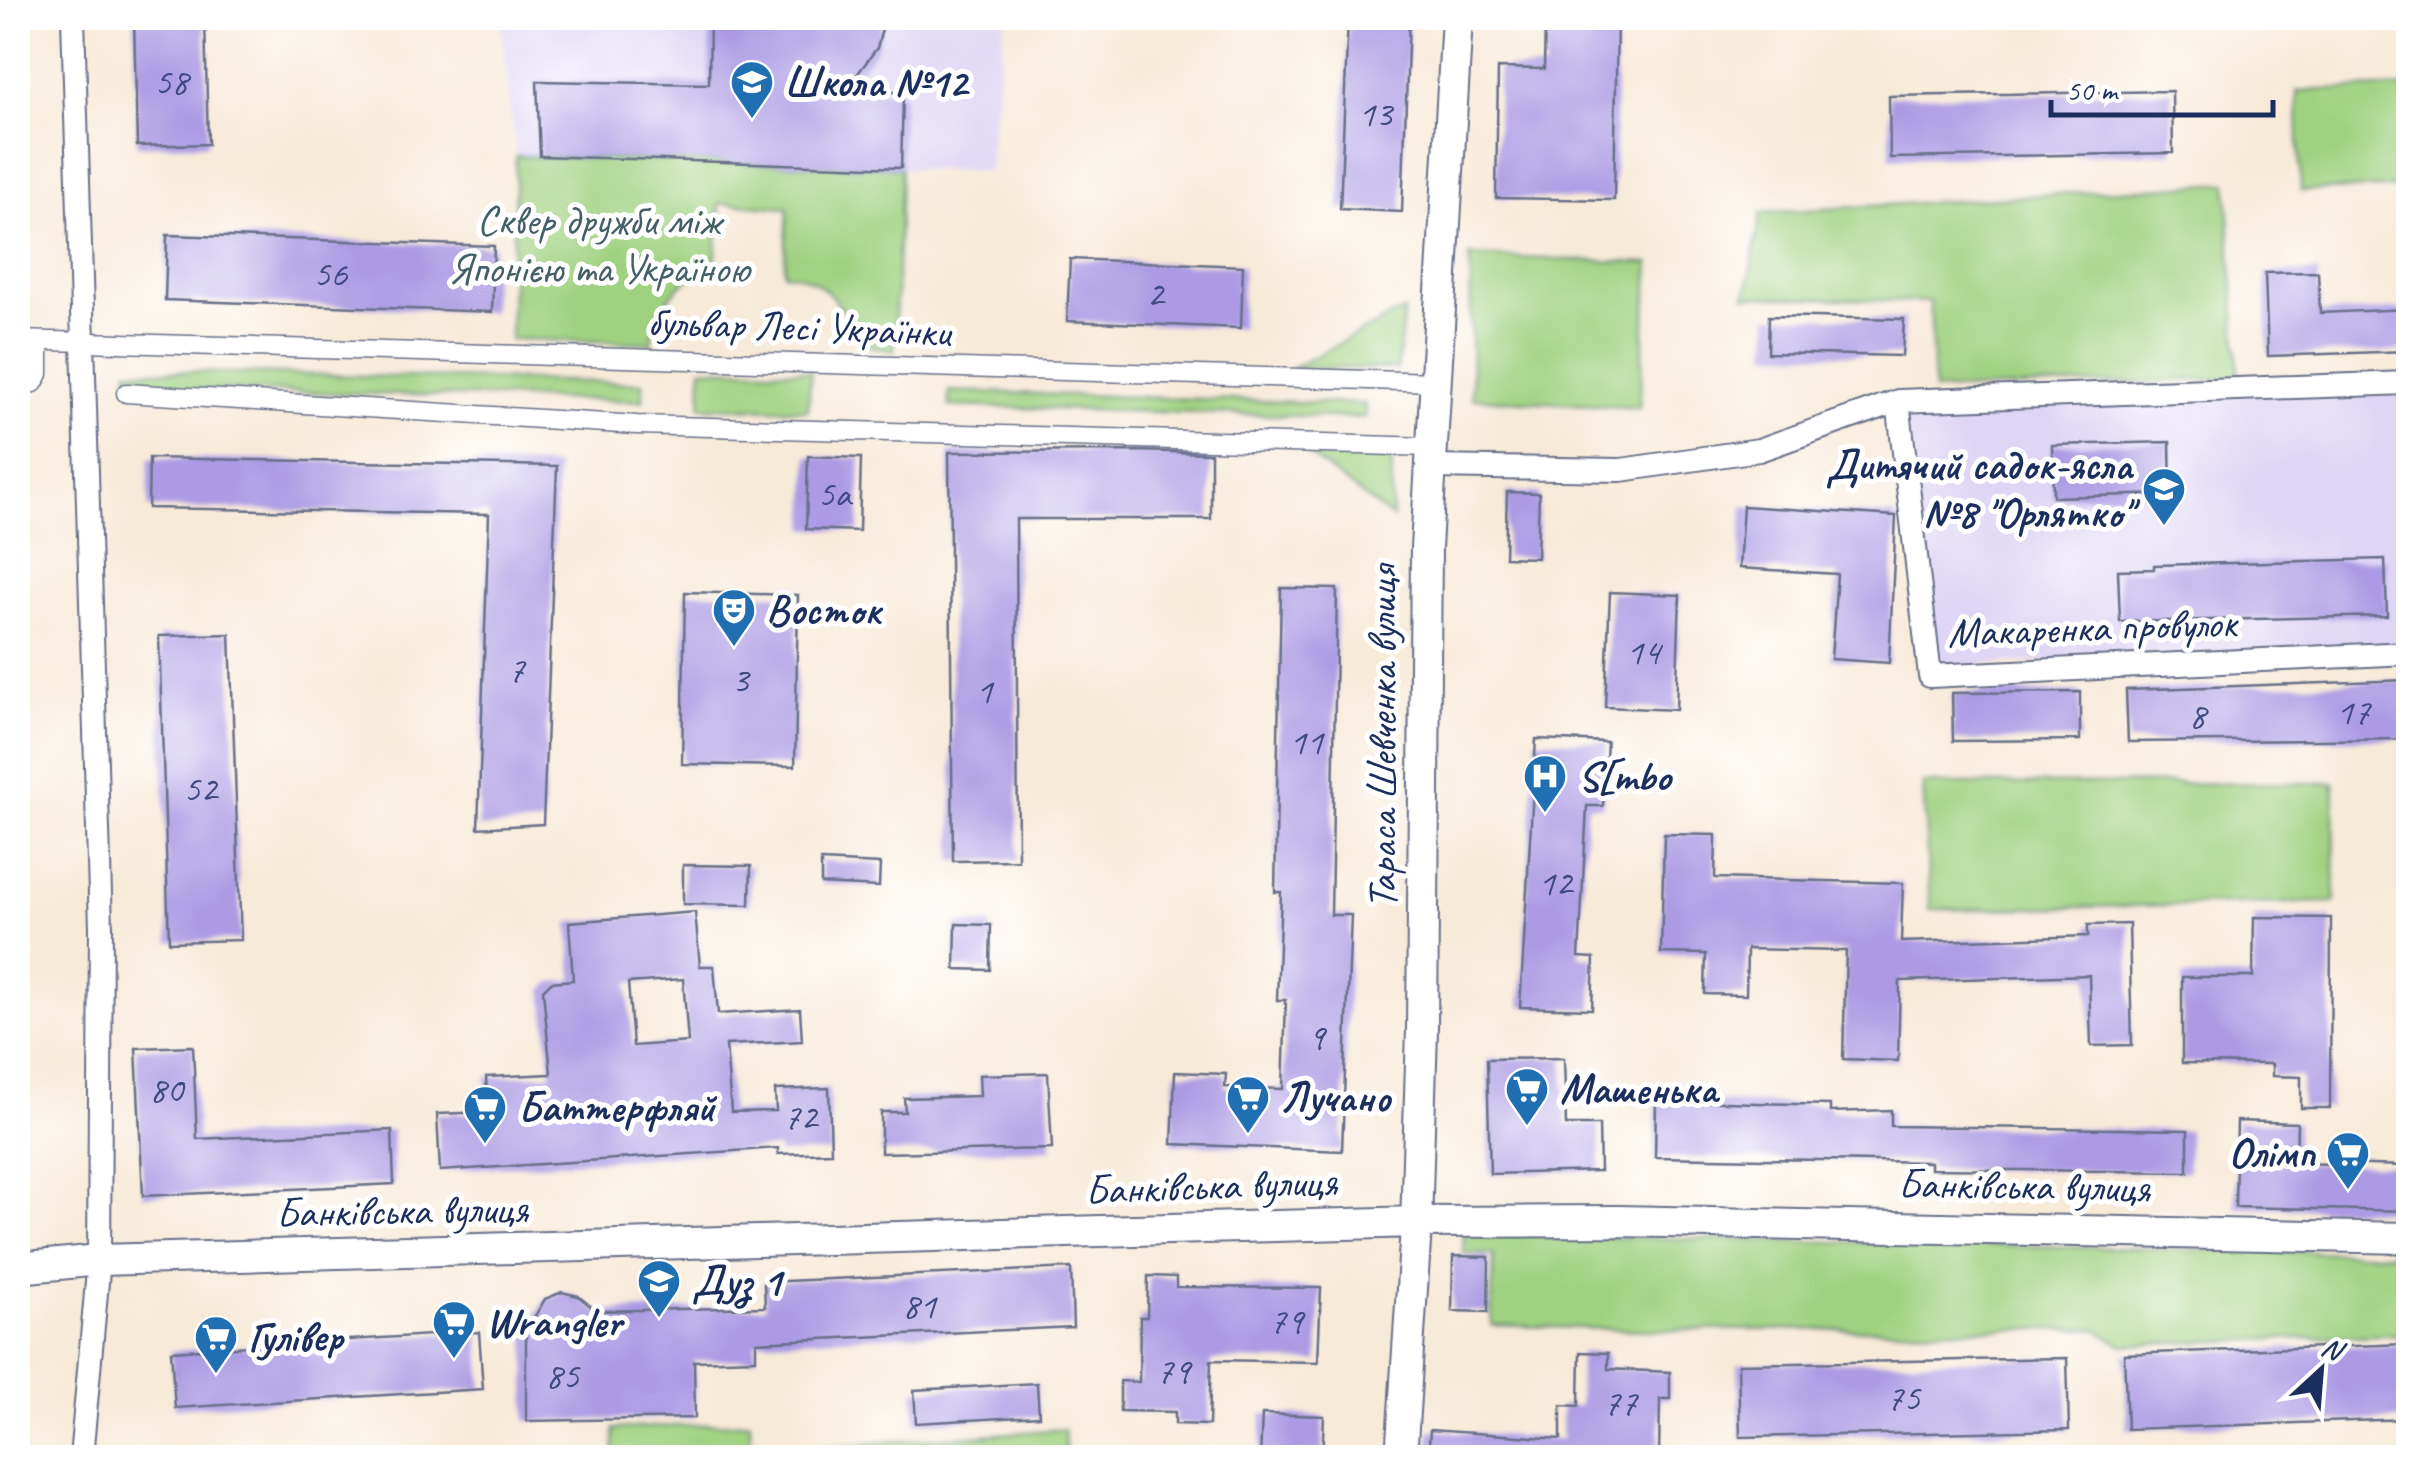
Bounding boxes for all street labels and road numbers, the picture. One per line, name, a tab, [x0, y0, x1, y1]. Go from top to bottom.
street label: бульвар Лесі Українки	[647, 295, 954, 359]
street label: Тараса Шевченка вулиця	[1356, 562, 1409, 909]
street label: Макаренка провулок	[1947, 596, 2240, 660]
street label: Банківська вулиця	[1084, 1155, 1340, 1217]
street label: Банківська вулиця	[1897, 1157, 2152, 1215]
street label: Банківська вулиця	[275, 1182, 530, 1240]

